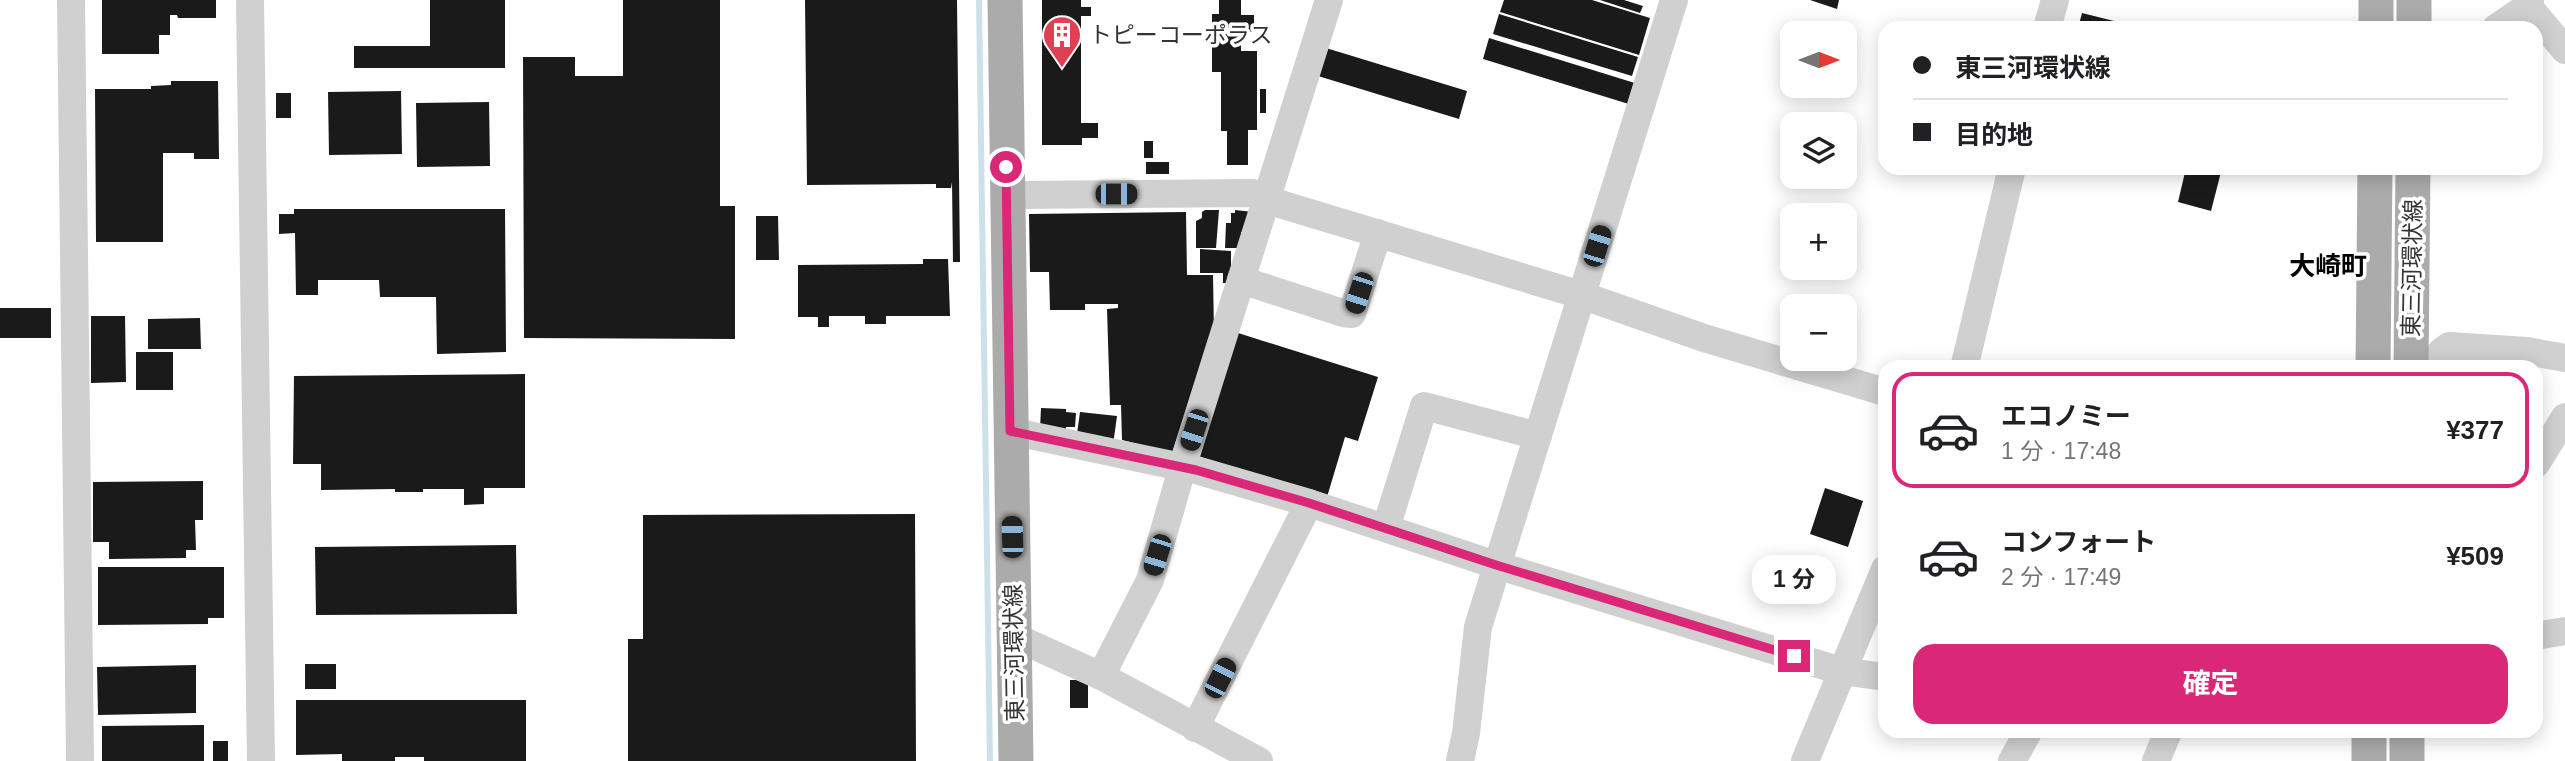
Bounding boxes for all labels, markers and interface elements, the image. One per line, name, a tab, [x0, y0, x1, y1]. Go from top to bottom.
building icon: トピーコーポラス	[1041, 14, 1083, 69]
north arrow	[1780, 21, 1857, 98]
map controls	[1780, 21, 1857, 371]
place label: トピーコーポラス	[1089, 22, 1273, 48]
text: 東三河環状線	[1955, 53, 2111, 83]
button: layers	[1780, 112, 1857, 189]
text: 目的地	[1955, 120, 2033, 150]
route start	[990, 151, 1022, 183]
car	[1096, 184, 1138, 205]
street label: 東三河環状線	[2398, 199, 2426, 337]
button: +	[1780, 203, 1857, 280]
car	[1581, 223, 1614, 269]
district label: 大崎町	[2289, 251, 2367, 281]
car	[1343, 270, 1376, 316]
button: −	[1780, 294, 1857, 371]
icon: car	[1917, 399, 1980, 462]
text: エコノミー	[2001, 401, 2131, 431]
car	[1178, 407, 1211, 453]
text: ¥377	[2446, 415, 2504, 445]
text: 1 分 · 17:48	[2001, 438, 2121, 464]
car	[1001, 516, 1024, 558]
icon: car	[1917, 525, 1980, 588]
text: コンフォート	[2001, 527, 2156, 557]
car	[1141, 532, 1174, 578]
text: ¥509	[2446, 541, 2504, 571]
callout: 1 分	[1752, 554, 1836, 604]
text: 2 分 · 17:49	[2001, 564, 2121, 590]
text: 1 分	[1773, 566, 1815, 592]
street label: 東三河環状線	[1000, 584, 1028, 722]
route end	[1778, 640, 1810, 672]
button: 確定	[1913, 644, 2508, 724]
car	[1202, 655, 1239, 701]

